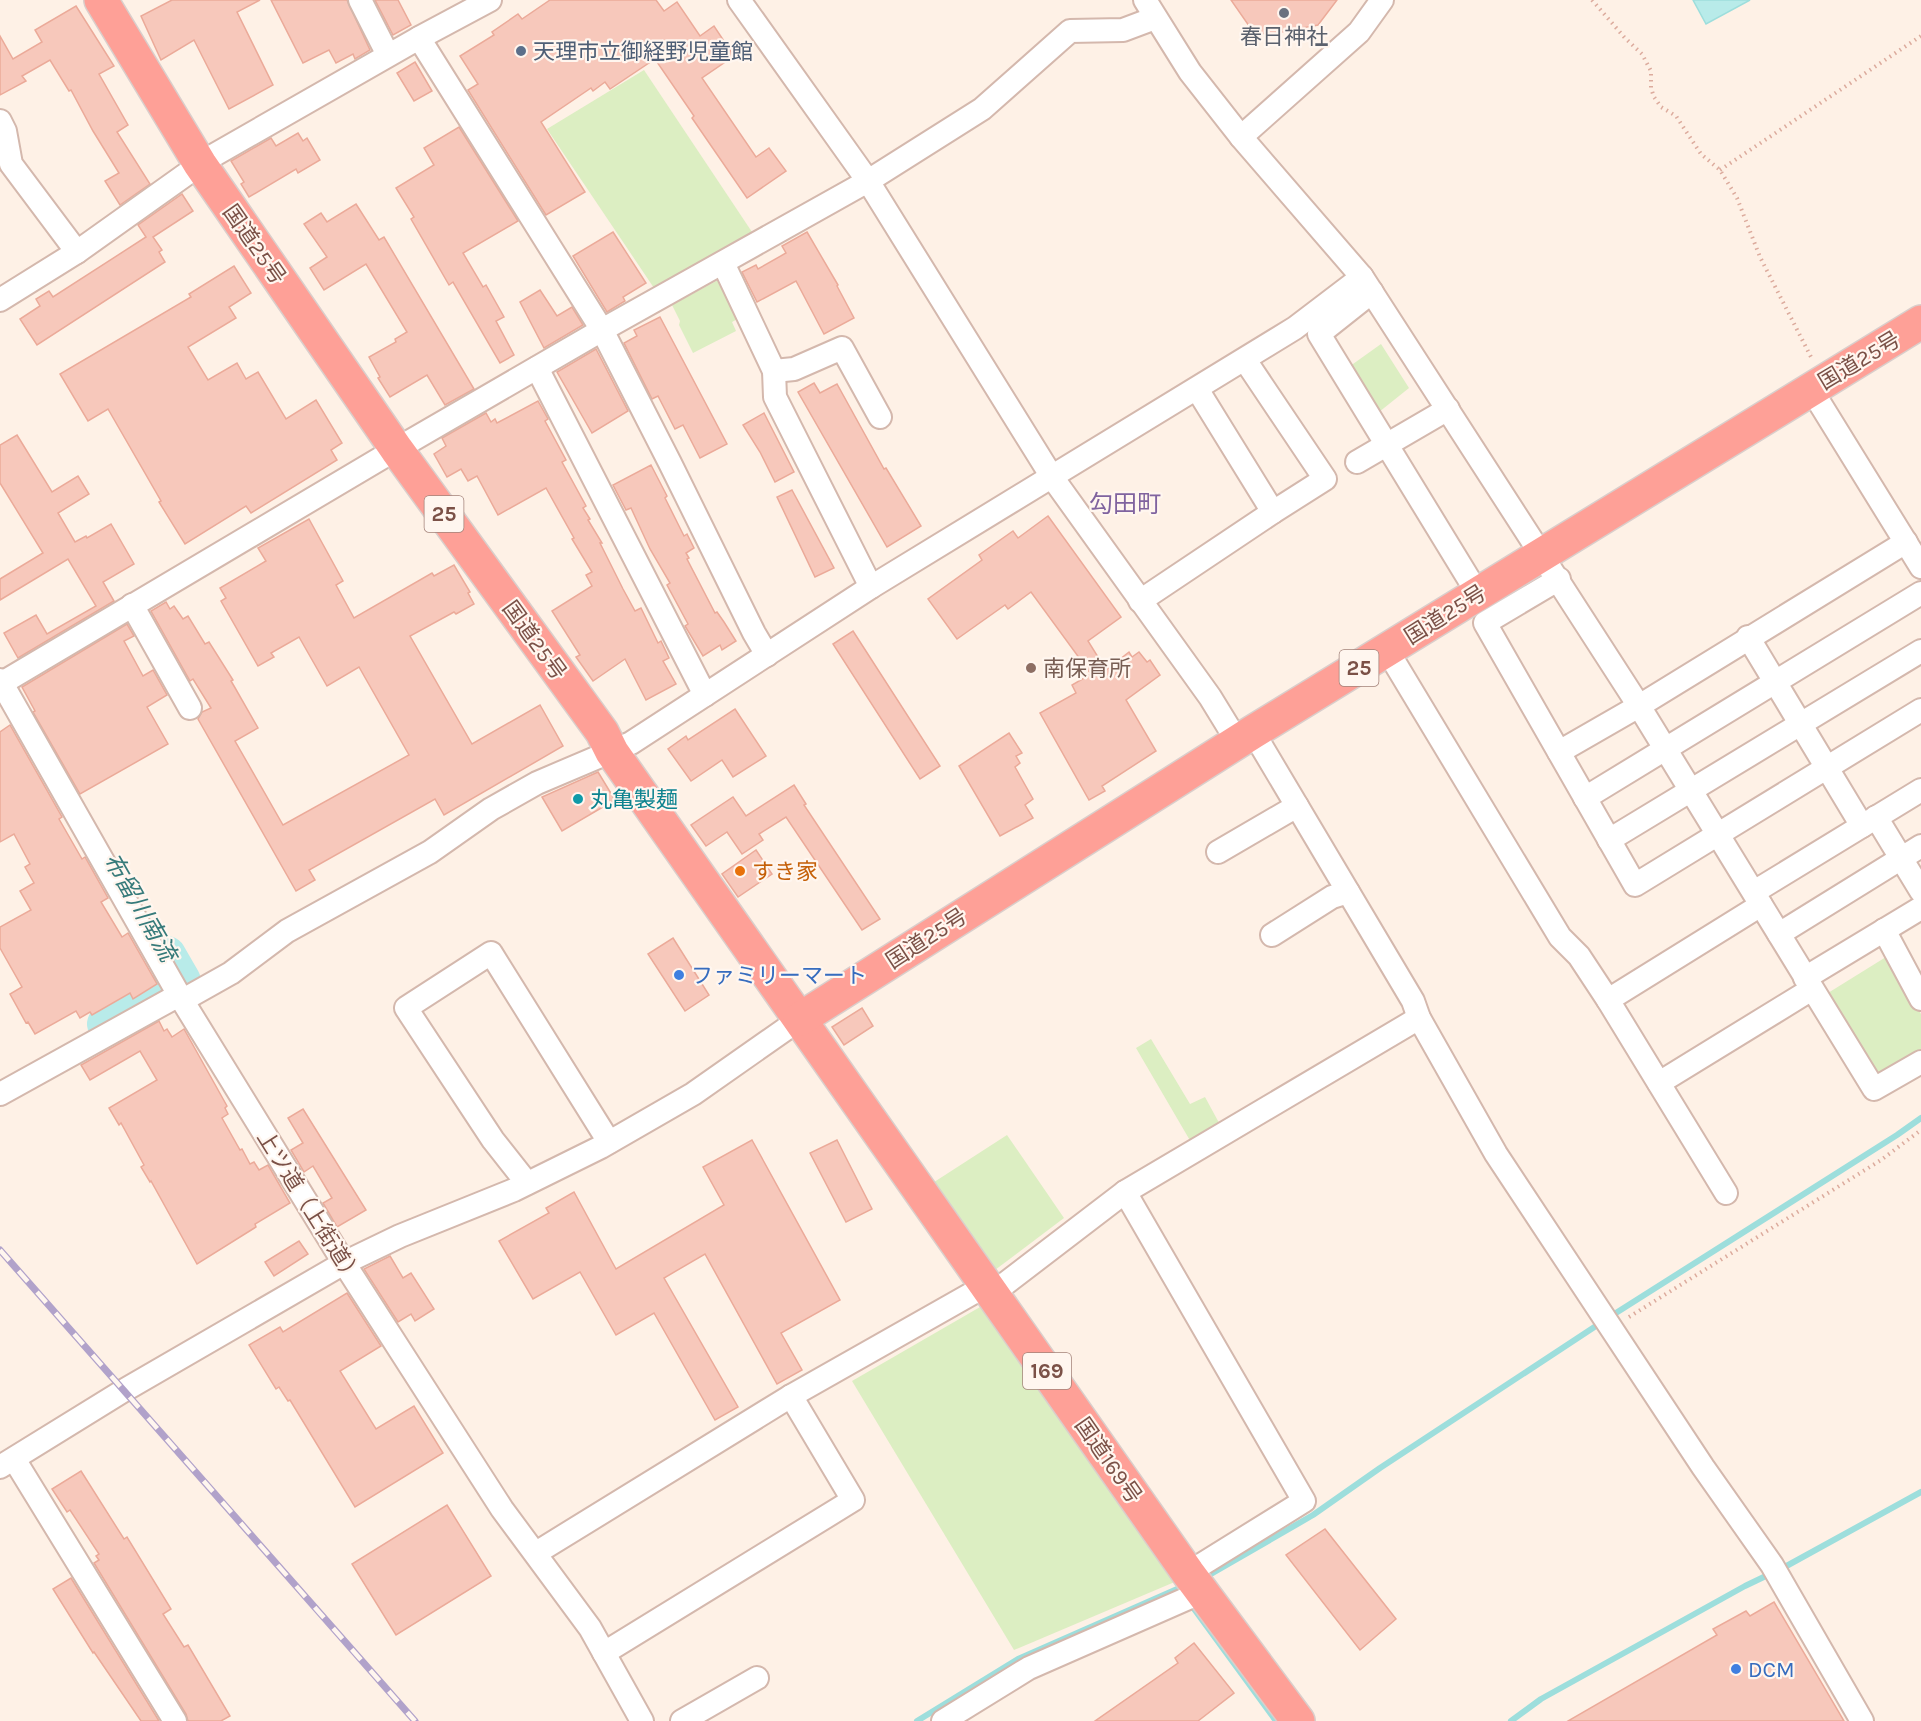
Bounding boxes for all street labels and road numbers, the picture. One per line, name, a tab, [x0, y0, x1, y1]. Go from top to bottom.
street label: 国道25号	[217, 200, 291, 289]
street label: 国道25号	[1814, 326, 1905, 395]
road number: 25	[424, 496, 464, 532]
street label: 国道25号	[1400, 580, 1491, 650]
street label: 国道25号	[497, 596, 572, 685]
road number: 25	[1340, 650, 1378, 686]
street label: 国道25号	[881, 903, 972, 975]
street label: 上ツ道（上街道）	[251, 1126, 367, 1289]
road number: 169	[1023, 1353, 1071, 1389]
street label: 国道169号	[1069, 1413, 1147, 1508]

